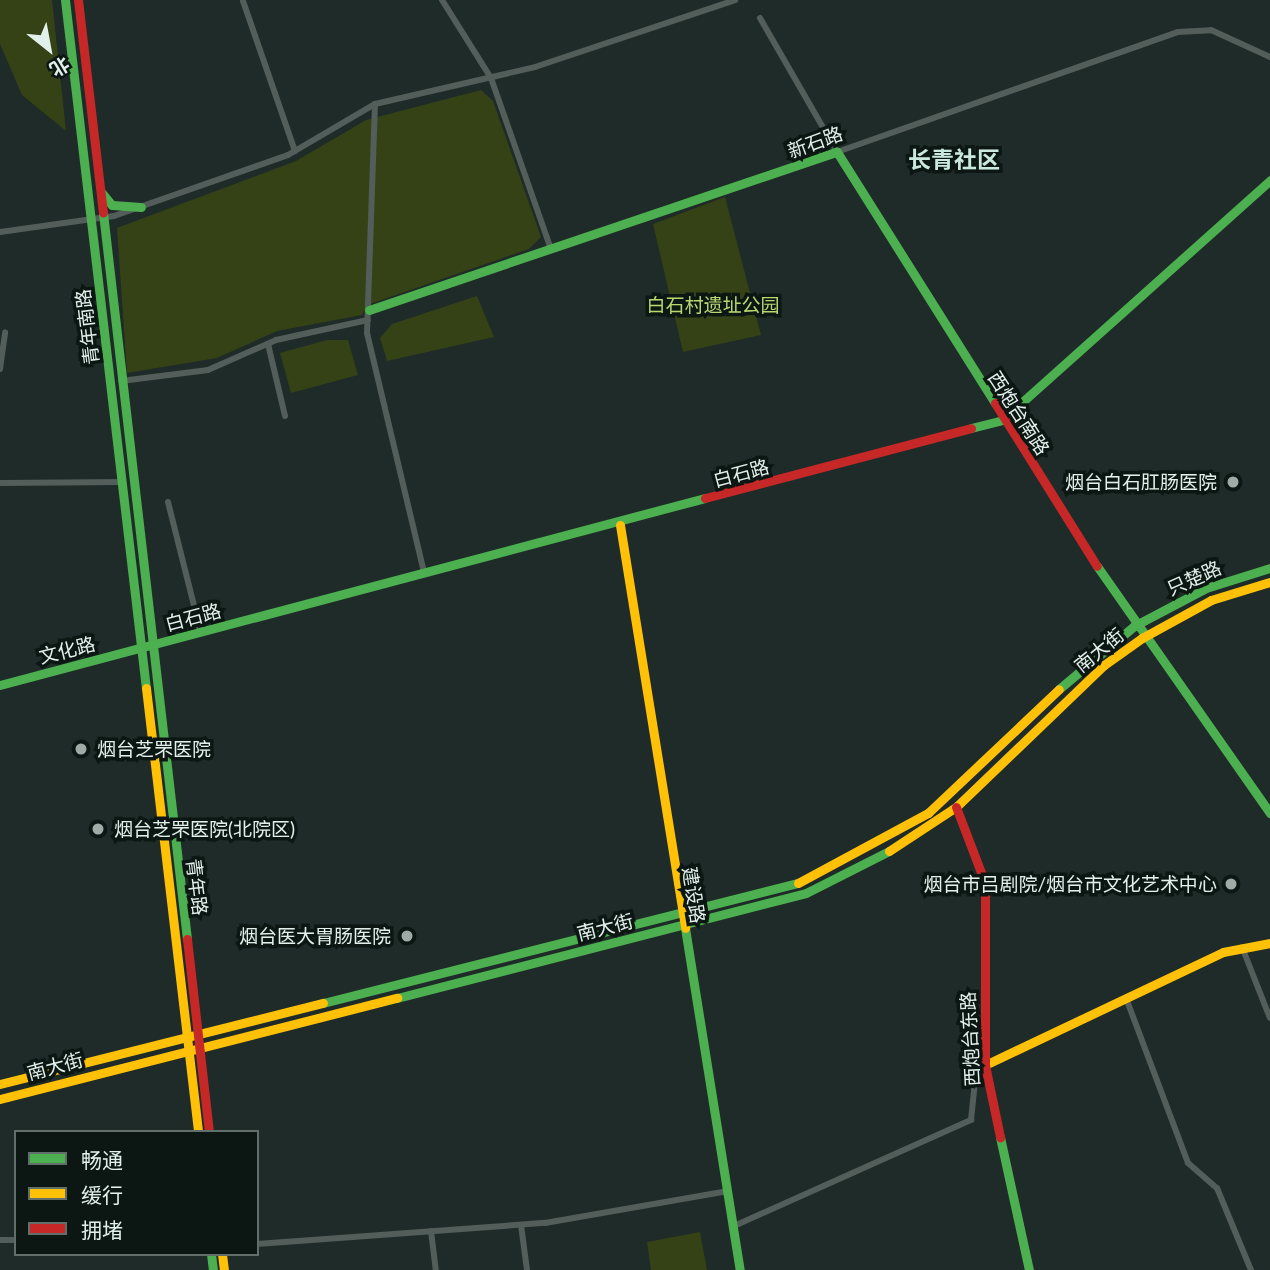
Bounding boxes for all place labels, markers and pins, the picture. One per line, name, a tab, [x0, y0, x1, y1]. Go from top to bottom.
place label: 烟台白石肛肠医院	[1065, 471, 1217, 493]
marker: 烟台白石肛肠医院	[1223, 472, 1243, 492]
place label: 烟台芝罘医院	[97, 738, 211, 760]
marker: 烟台芝罘医院	[71, 739, 91, 759]
place label: 烟台芝罘医院(北院区)	[114, 818, 295, 840]
marker: 烟台芝罘医院(北院区)	[88, 819, 108, 839]
place label: 烟台市吕剧院/烟台市文化艺术中心	[923, 873, 1217, 895]
marker: 烟台市吕剧院/烟台市文化艺术中心	[1223, 876, 1239, 892]
place label: 烟台医大胃肠医院	[239, 925, 391, 947]
marker: 烟台医大胃肠医院	[397, 926, 417, 946]

